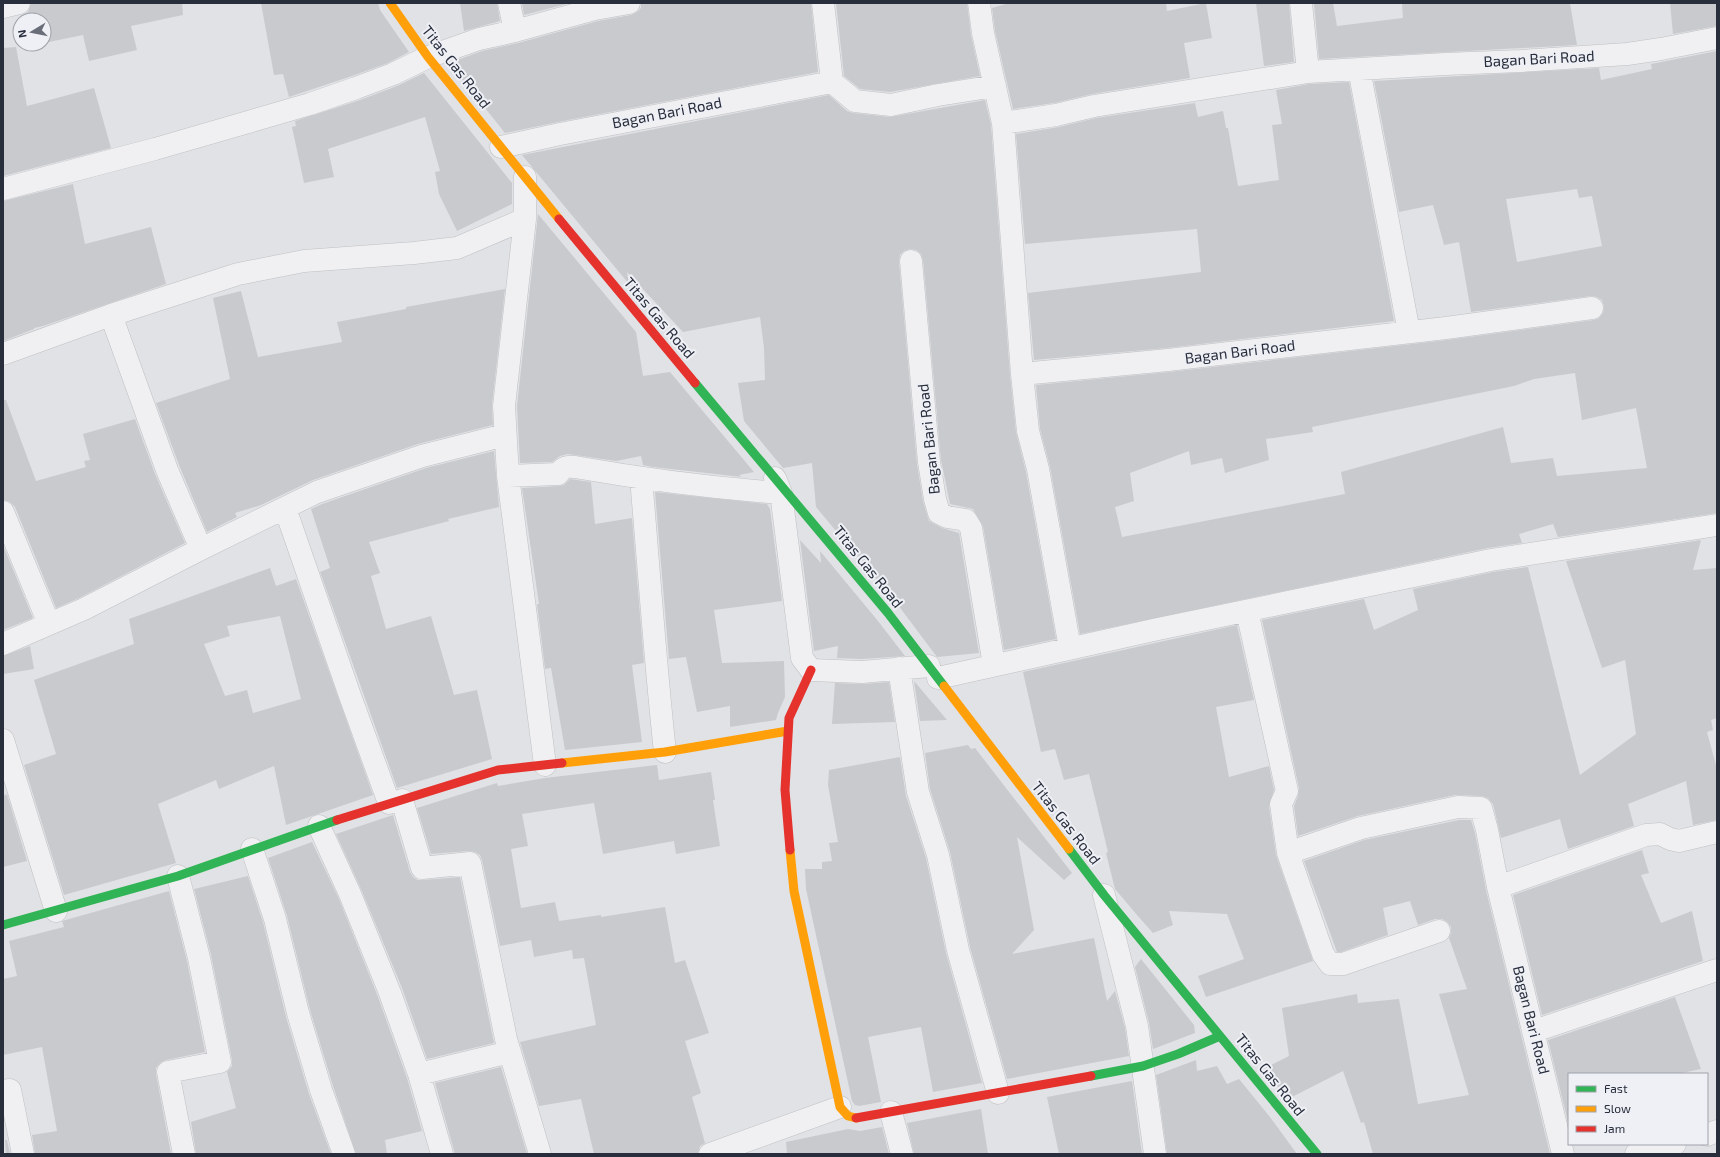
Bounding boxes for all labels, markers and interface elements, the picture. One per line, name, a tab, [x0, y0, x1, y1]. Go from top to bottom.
north arrow	[12, 12, 52, 52]
street label: Titas Gas Road	[419, 21, 495, 112]
text: N	[15, 29, 29, 39]
street label: Bagan Bari Road	[1483, 46, 1595, 70]
street label: Bagan Bari Road	[610, 93, 723, 131]
street label: Titas Gas Road	[621, 273, 699, 362]
street label: Bagan Bari Road	[1184, 335, 1296, 367]
street label: Bagan Bari Road	[913, 383, 943, 495]
street label: Titas Gas Road	[830, 522, 907, 611]
street label: Titas Gas Road	[1029, 777, 1105, 868]
street label: Bagan Bari Road	[1510, 964, 1554, 1076]
street label: Titas Gas Road	[1232, 1030, 1309, 1119]
legend	[1568, 1073, 1708, 1145]
text: Fast	[1604, 1081, 1628, 1095]
text: Slow	[1604, 1101, 1631, 1115]
text: Jam	[1604, 1121, 1625, 1135]

